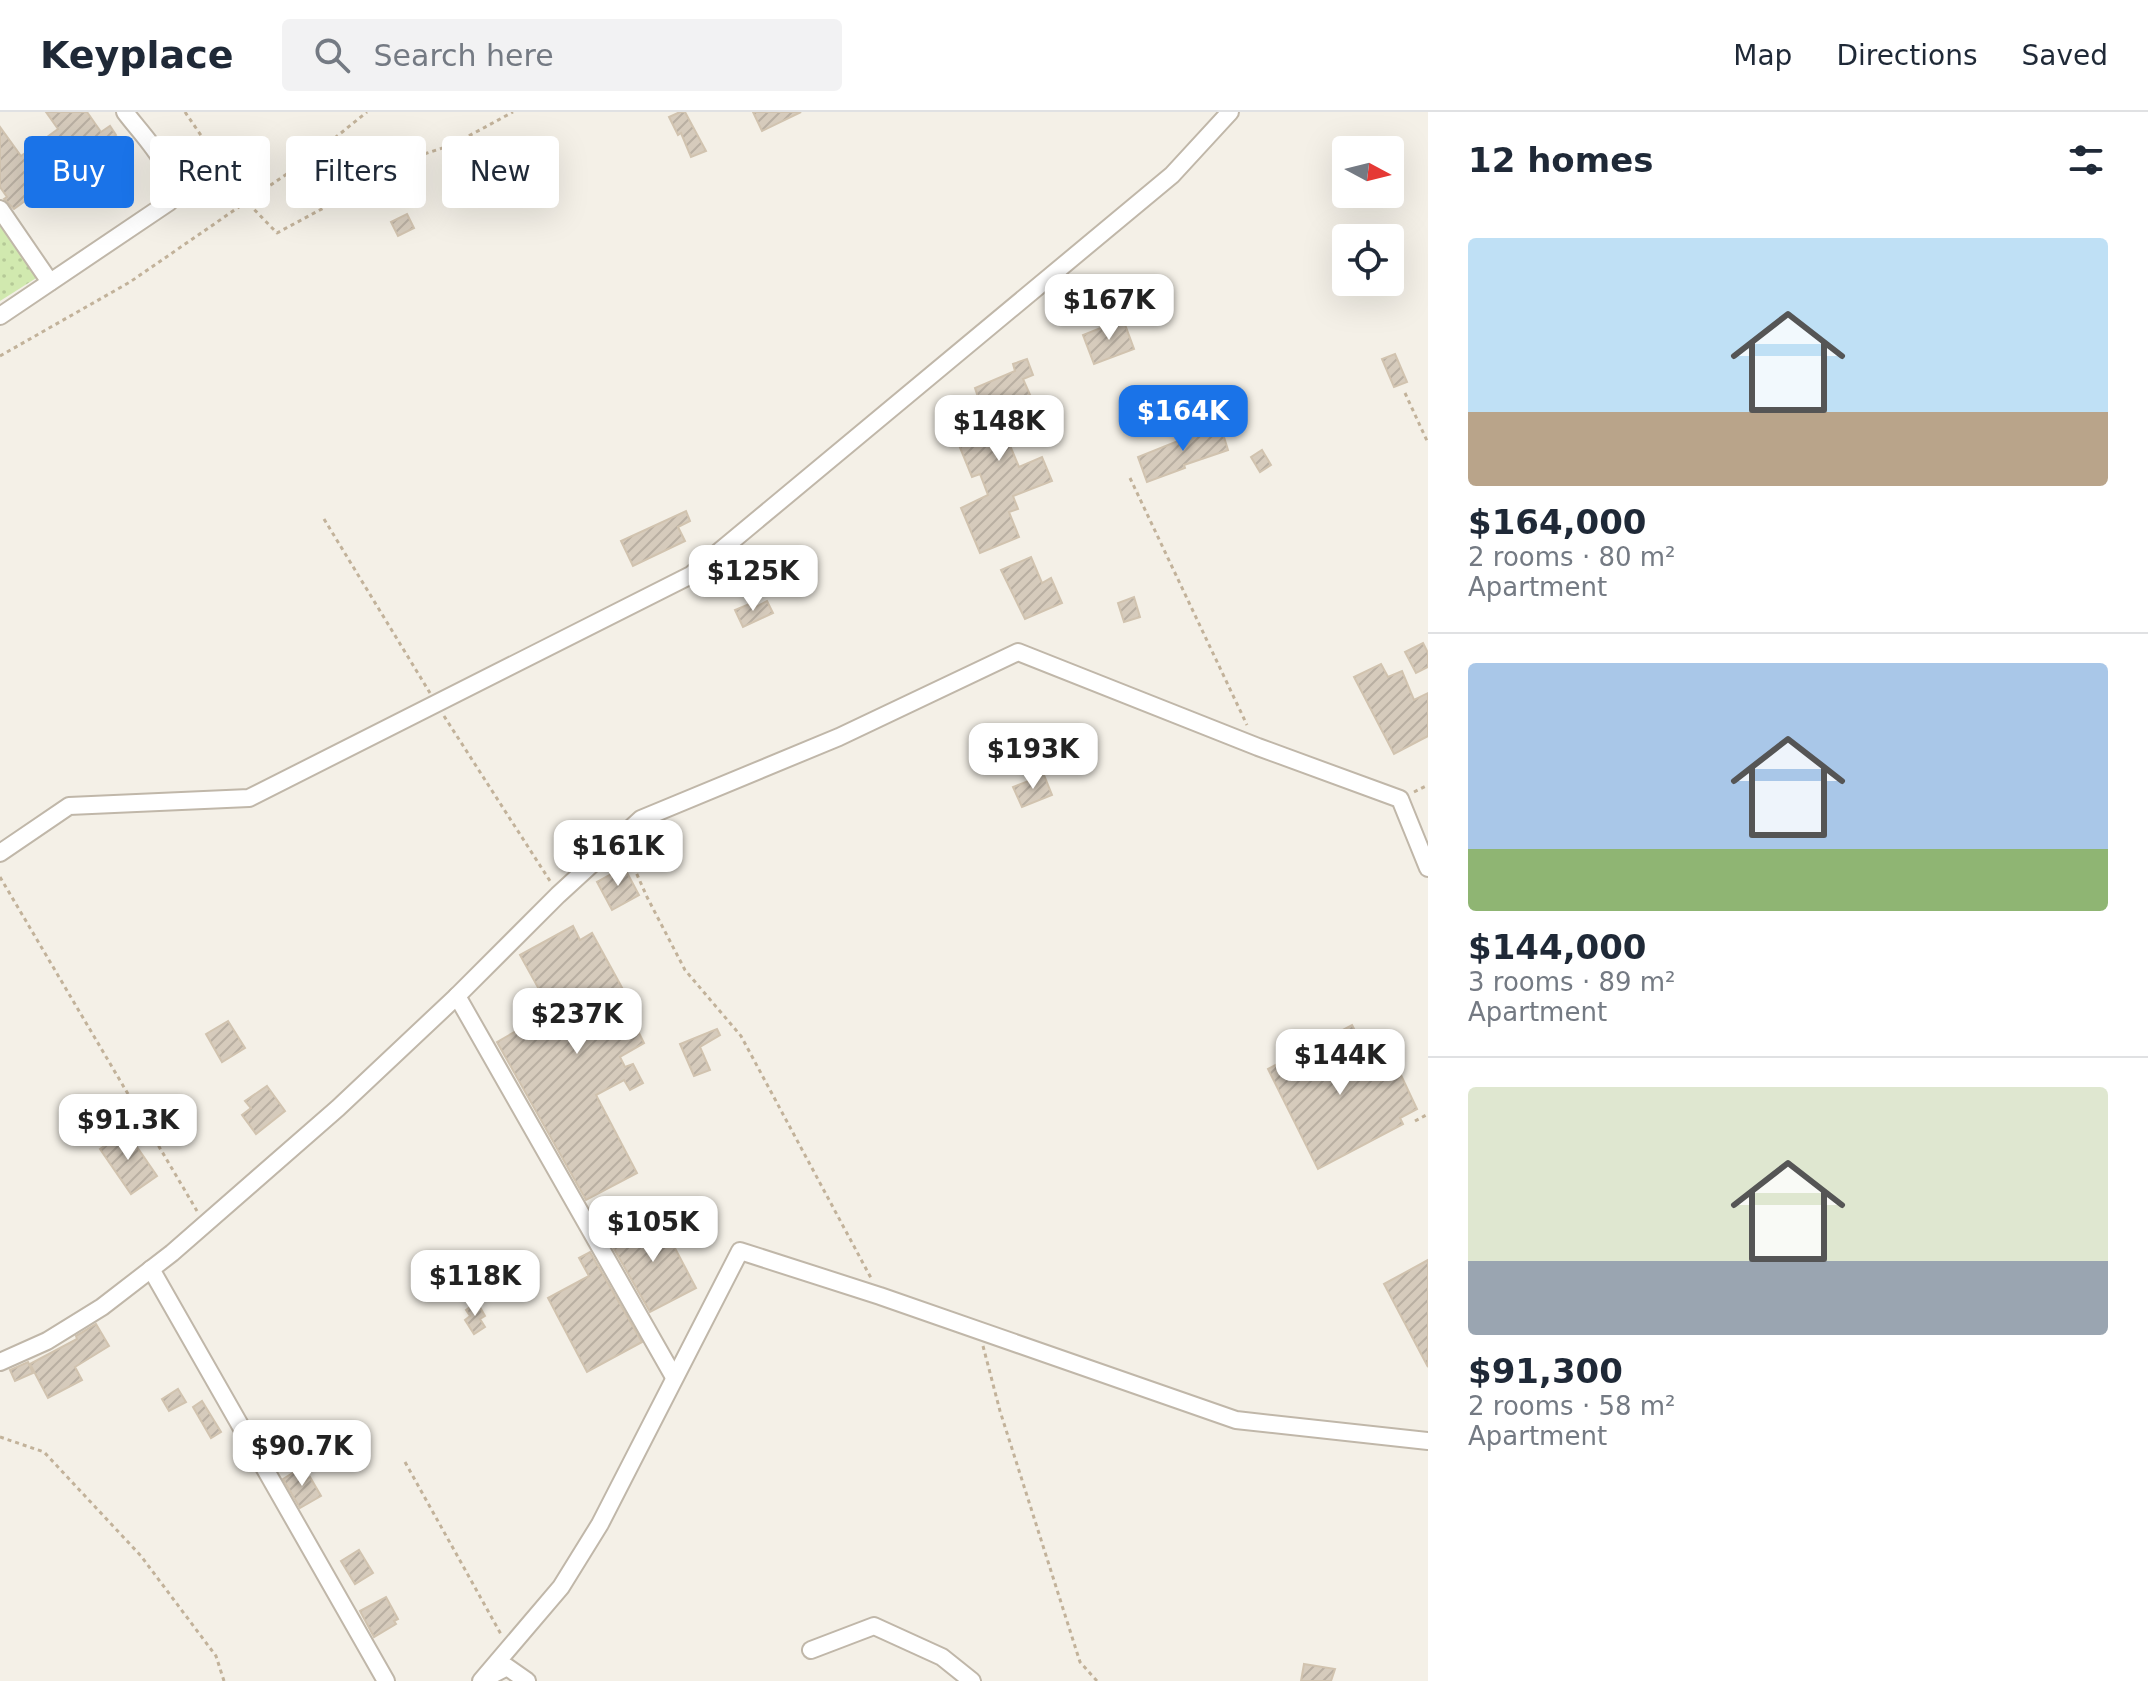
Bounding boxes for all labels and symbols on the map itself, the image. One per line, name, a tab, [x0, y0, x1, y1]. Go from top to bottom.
north arrow	[1332, 136, 1404, 208]
pin: $167K	[1053, 274, 1165, 342]
pin: $164K	[1127, 385, 1239, 453]
pin: $148K	[943, 395, 1055, 463]
pin: $125K	[697, 545, 809, 613]
pin: $193K	[977, 723, 1089, 791]
pin: $161K	[562, 820, 674, 888]
pin: $237K	[521, 988, 633, 1056]
pin: $144K	[1284, 1029, 1396, 1097]
pin: $91.3K	[63, 1094, 193, 1162]
pin: $105K	[597, 1196, 709, 1264]
pin: $118K	[419, 1250, 531, 1318]
pin: $90.7K	[237, 1420, 367, 1488]

